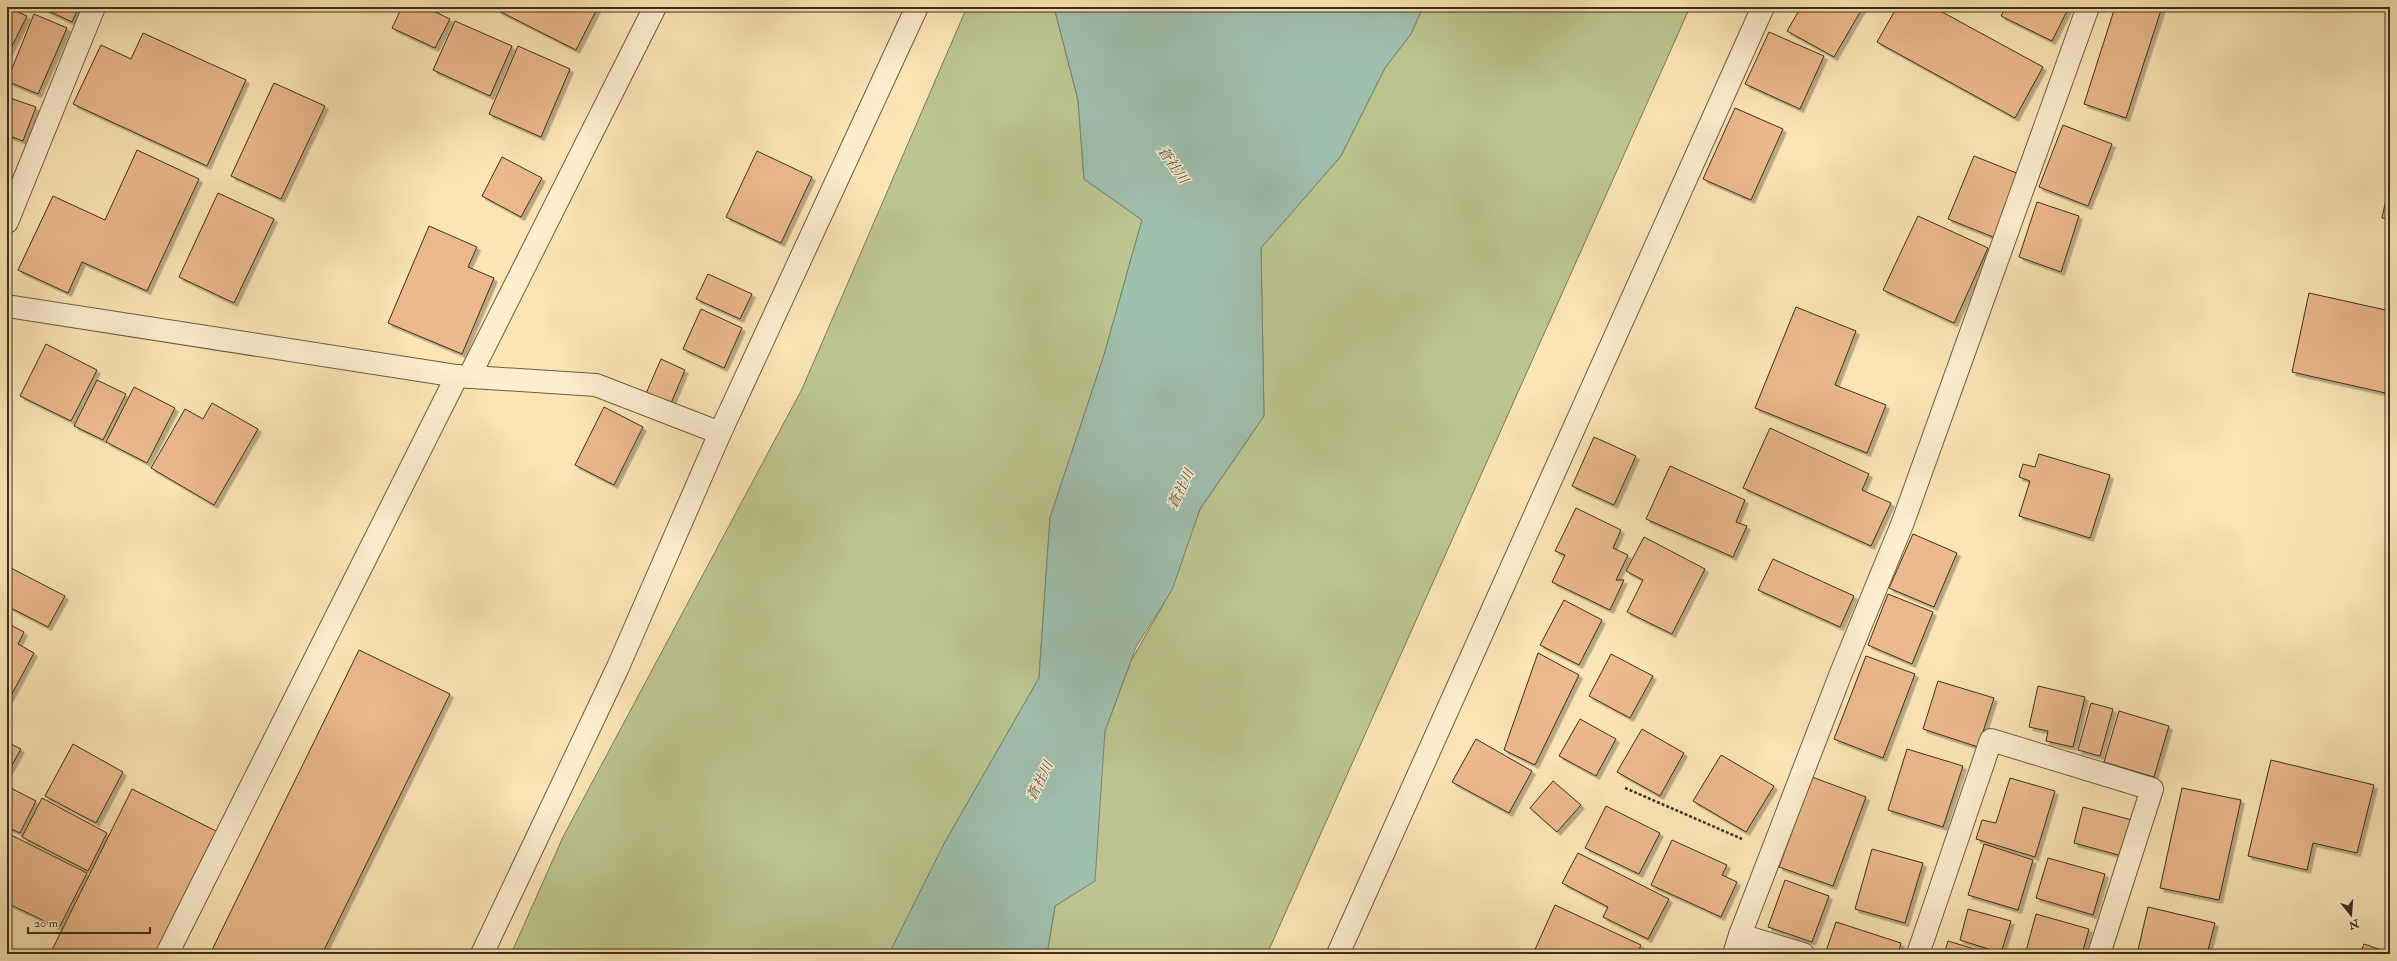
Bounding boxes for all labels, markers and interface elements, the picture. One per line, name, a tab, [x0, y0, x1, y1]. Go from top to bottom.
water label: 蒼社川	[1154, 143, 1193, 189]
water label: 蒼社川	[1164, 465, 1199, 512]
water label: 蒼社川	[1023, 757, 1058, 804]
north arrow	[2331, 895, 2371, 935]
scale bar	[28, 909, 150, 935]
text: 20 m	[34, 916, 59, 931]
text: N	[2346, 916, 2361, 932]

